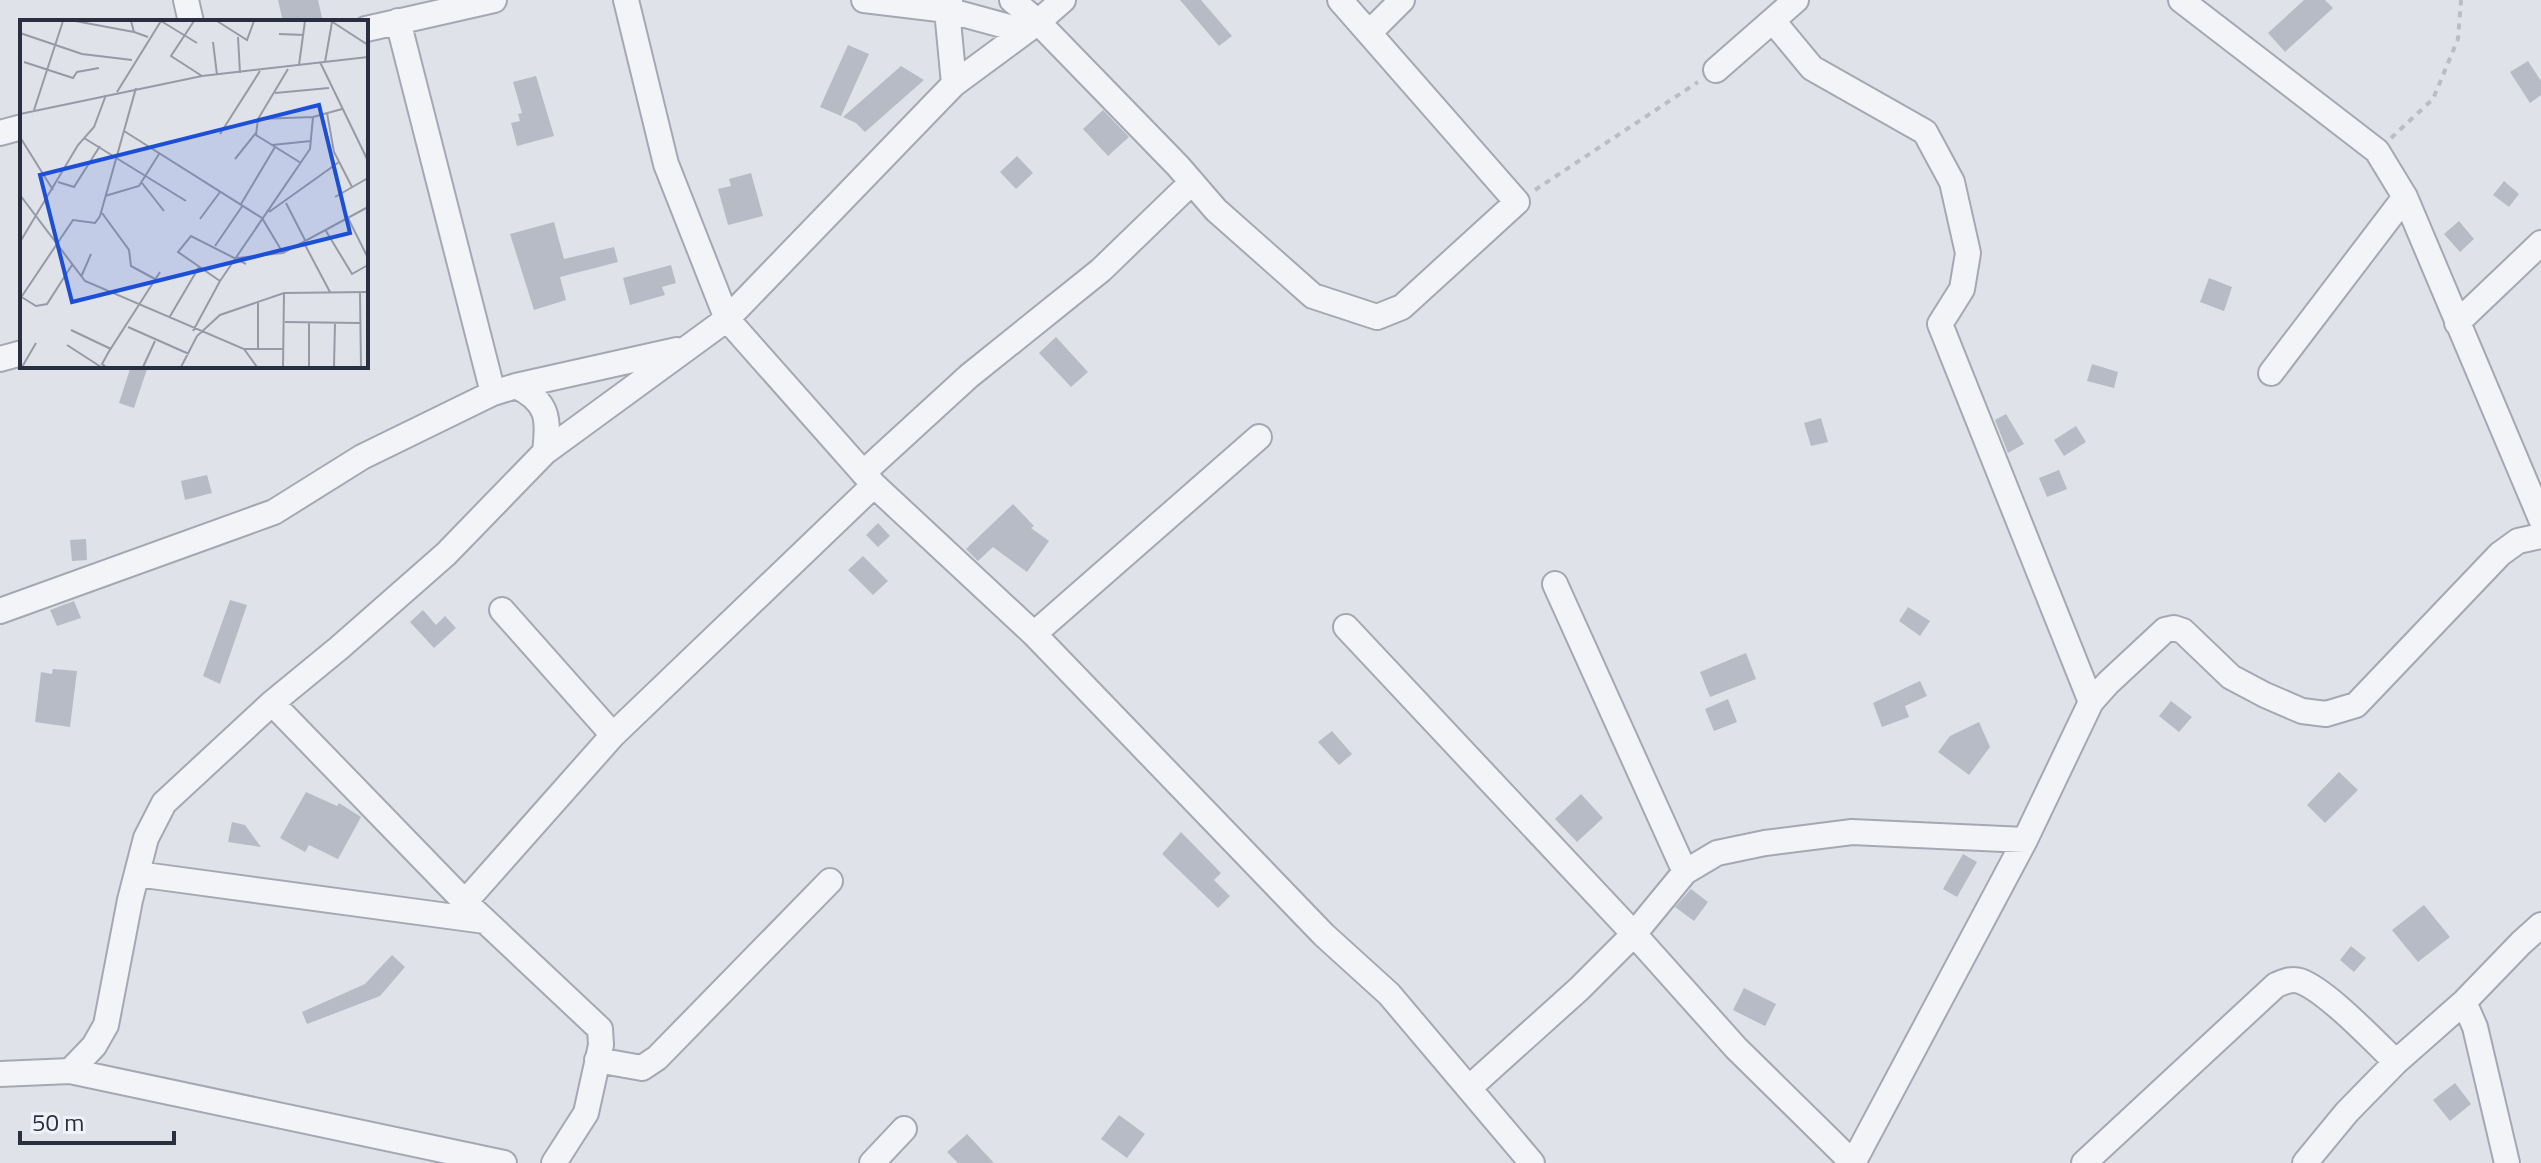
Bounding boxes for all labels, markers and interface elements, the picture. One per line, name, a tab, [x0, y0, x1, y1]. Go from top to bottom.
inset map	[20, 20, 368, 368]
scale bar	[20, 1095, 174, 1145]
text: 50 m	[32, 1104, 84, 1140]

